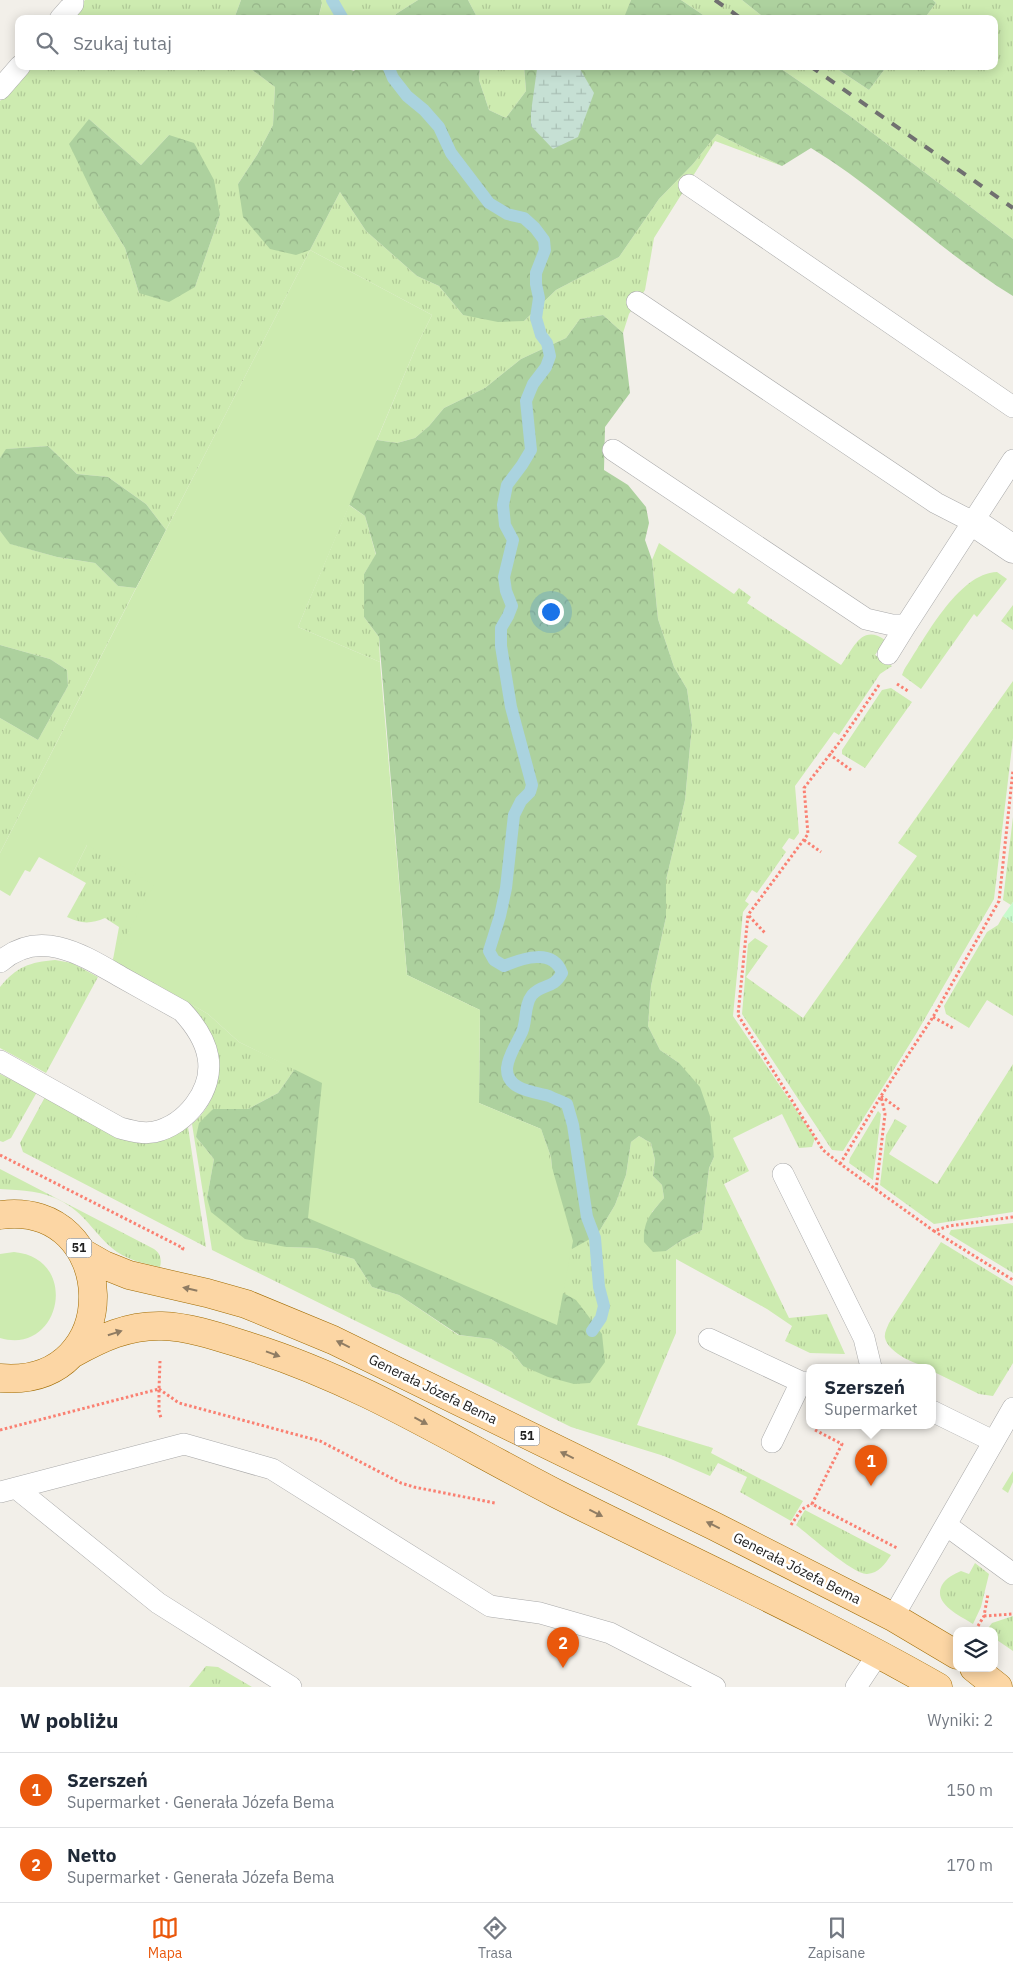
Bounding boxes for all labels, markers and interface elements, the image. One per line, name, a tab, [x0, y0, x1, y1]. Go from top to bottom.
search box	[15, 15, 998, 70]
icon: search	[33, 29, 61, 57]
text: Szukaj tutaj	[73, 31, 172, 55]
your location	[538, 599, 564, 625]
road number: 51	[66, 1238, 92, 1258]
one-way arrow	[183, 1285, 198, 1293]
one-way arrow	[108, 1328, 123, 1336]
one-way arrow	[335, 1340, 350, 1349]
street label: Generała Józefa Bema	[366, 1350, 501, 1428]
one-way arrow	[266, 1351, 281, 1358]
popup	[806, 1364, 936, 1429]
text: Szerszeń	[824, 1375, 905, 1399]
text: Supermarket	[824, 1399, 918, 1419]
one-way arrow	[415, 1416, 428, 1425]
road number: 51	[514, 1426, 540, 1445]
pin: 1	[855, 1445, 887, 1486]
one-way arrow	[560, 1450, 574, 1458]
one-way arrow	[589, 1509, 603, 1517]
one-way arrow	[706, 1521, 720, 1529]
street label: Generała Józefa Bema	[730, 1528, 864, 1608]
pin: 2	[547, 1627, 579, 1668]
map controls	[953, 1627, 998, 1672]
button: layers	[953, 1627, 998, 1672]
text: W pobliżu	[20, 1706, 119, 1734]
text: Wyniki: 2	[927, 1710, 993, 1730]
text: Szerszeń	[67, 1768, 148, 1792]
text: 1	[31, 1780, 41, 1800]
text: 150 m	[946, 1780, 993, 1800]
text: Supermarket · Generała Józefa Bema	[67, 1792, 334, 1812]
text: Netto	[67, 1843, 117, 1867]
text: 2	[31, 1855, 41, 1875]
text: 170 m	[946, 1855, 993, 1875]
text: Supermarket · Generała Józefa Bema	[67, 1867, 334, 1887]
tab: Mapa	[148, 1914, 182, 1962]
tab: Trasa	[478, 1914, 512, 1962]
tab: Zapisane	[808, 1914, 865, 1962]

